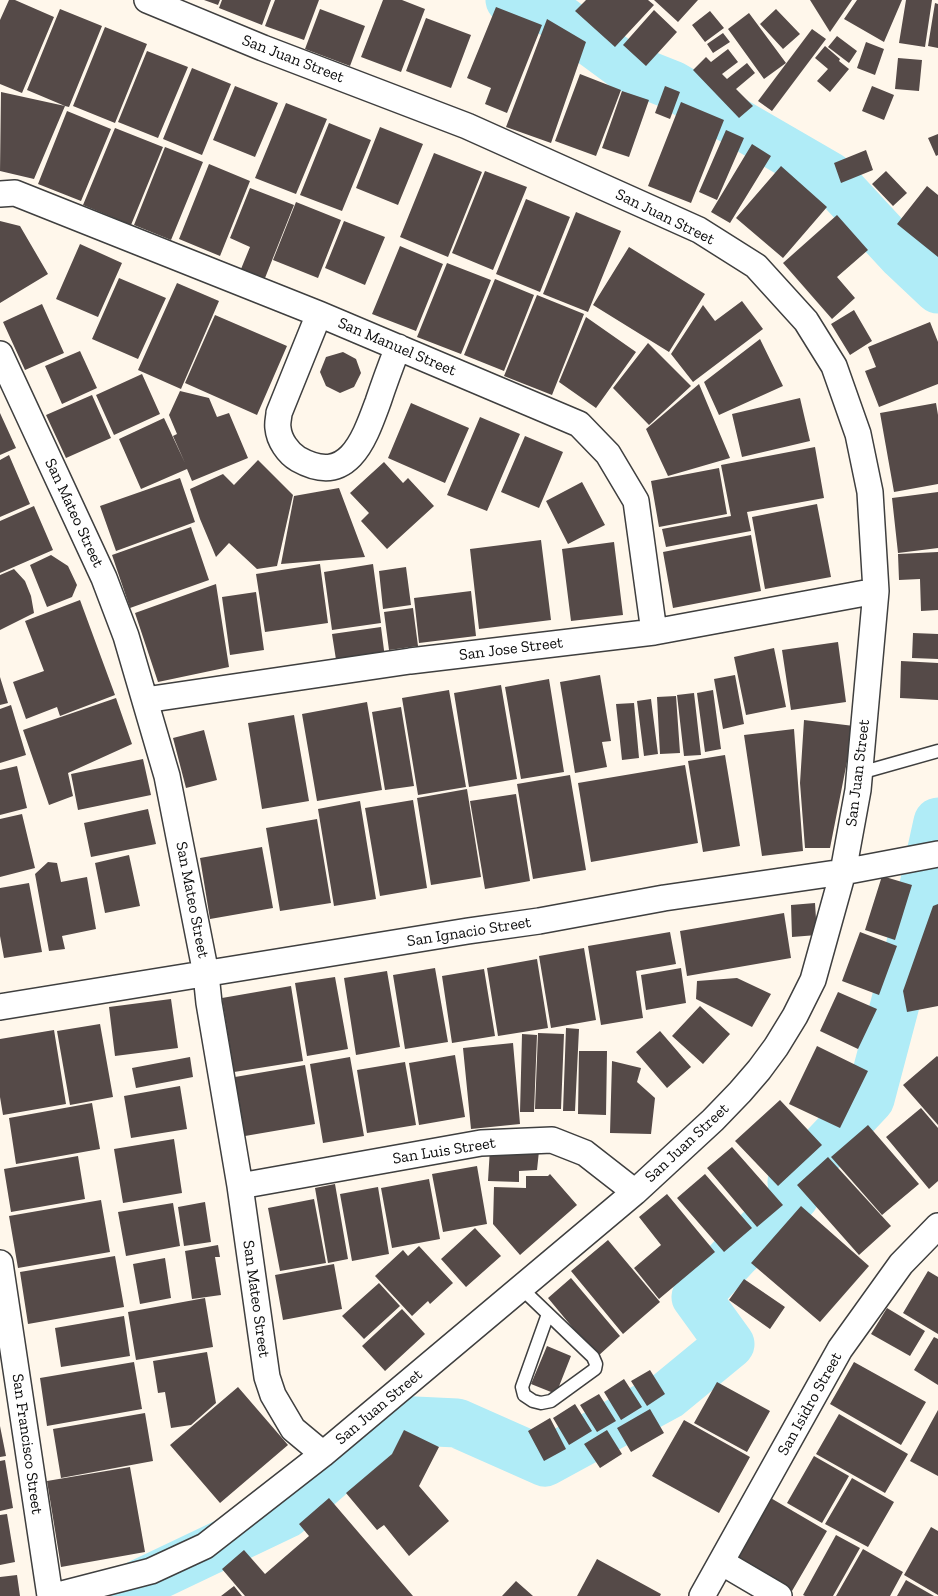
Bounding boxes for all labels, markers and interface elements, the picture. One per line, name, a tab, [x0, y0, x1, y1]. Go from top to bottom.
street label: San Juan Street	[239, 31, 347, 87]
street label: San Juan Street	[612, 185, 718, 249]
street label: San Manuel Street	[335, 313, 459, 381]
street label: San Mateo Street	[40, 455, 108, 571]
street label: San Jose Street	[458, 633, 564, 665]
street label: San Juan Street	[842, 718, 874, 828]
street label: San Mateo Street	[171, 840, 213, 960]
street label: San Ignacio Street	[406, 913, 532, 951]
street label: San Juan Street	[641, 1099, 733, 1187]
street label: San Luis Street	[391, 1133, 497, 1169]
street label: San Mateo Street	[238, 1239, 274, 1359]
street label: San Isidro Street	[774, 1349, 846, 1459]
street label: San Juan Street	[332, 1365, 426, 1449]
street label: San Francisco Street	[8, 1372, 46, 1516]

